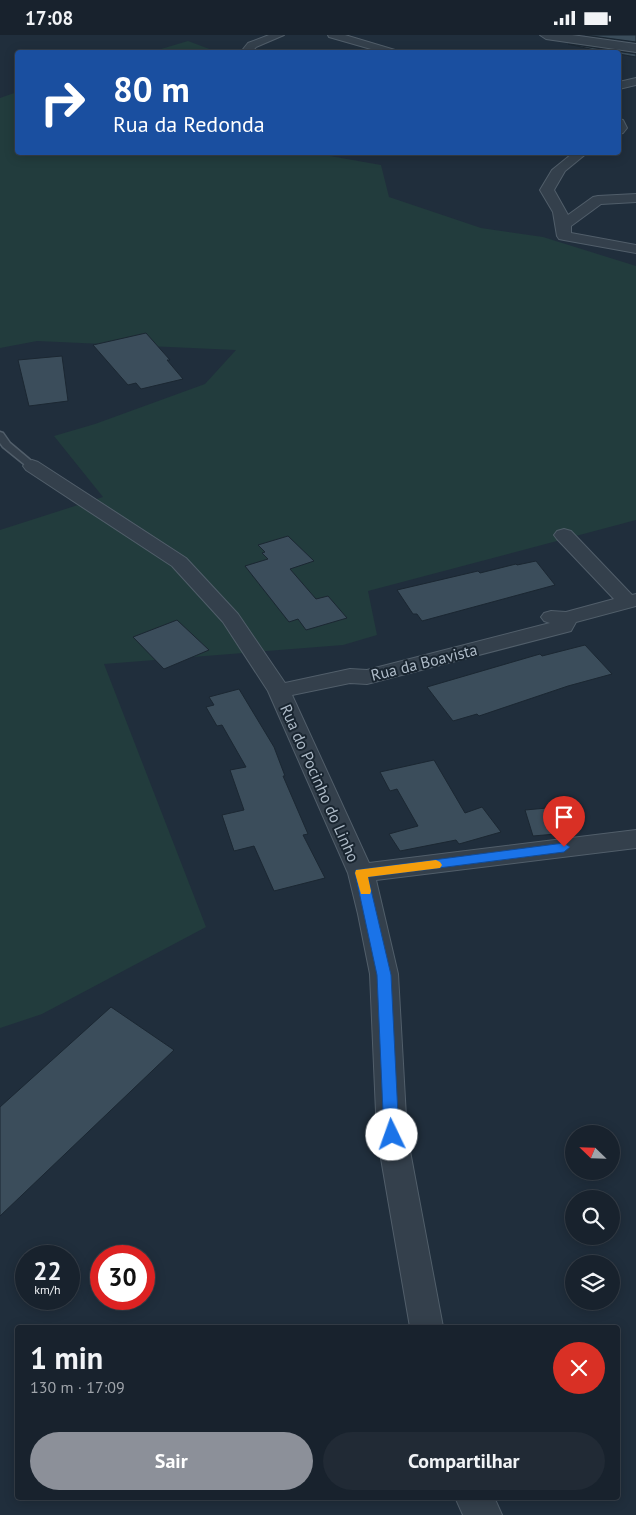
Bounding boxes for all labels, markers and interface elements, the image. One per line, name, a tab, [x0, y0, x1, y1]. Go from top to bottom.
text: 17:08	[25, 6, 73, 30]
text: 80 m	[113, 66, 190, 112]
icon: right	[30, 70, 95, 135]
text: Rua da Redonda	[113, 110, 265, 138]
street label: Rua da Boavista	[369, 639, 479, 685]
street label: Rua do Pocinho do Linho	[276, 701, 364, 865]
pin	[543, 796, 585, 847]
icon: arrive	[550, 803, 578, 831]
position arrow	[365, 1108, 417, 1160]
north arrow	[565, 1125, 620, 1180]
map controls	[565, 1125, 620, 1310]
button: search	[565, 1190, 620, 1245]
speed limit sign: 30	[90, 1245, 155, 1310]
text: 22	[33, 1255, 62, 1287]
button: layers	[565, 1255, 620, 1310]
text: km/h	[34, 1282, 61, 1297]
text: 1 min	[30, 1338, 103, 1377]
button: close	[553, 1342, 605, 1394]
text: 130 m · 17:09	[30, 1377, 125, 1397]
button: Sair	[30, 1432, 313, 1490]
button: Compartilhar	[323, 1432, 605, 1490]

